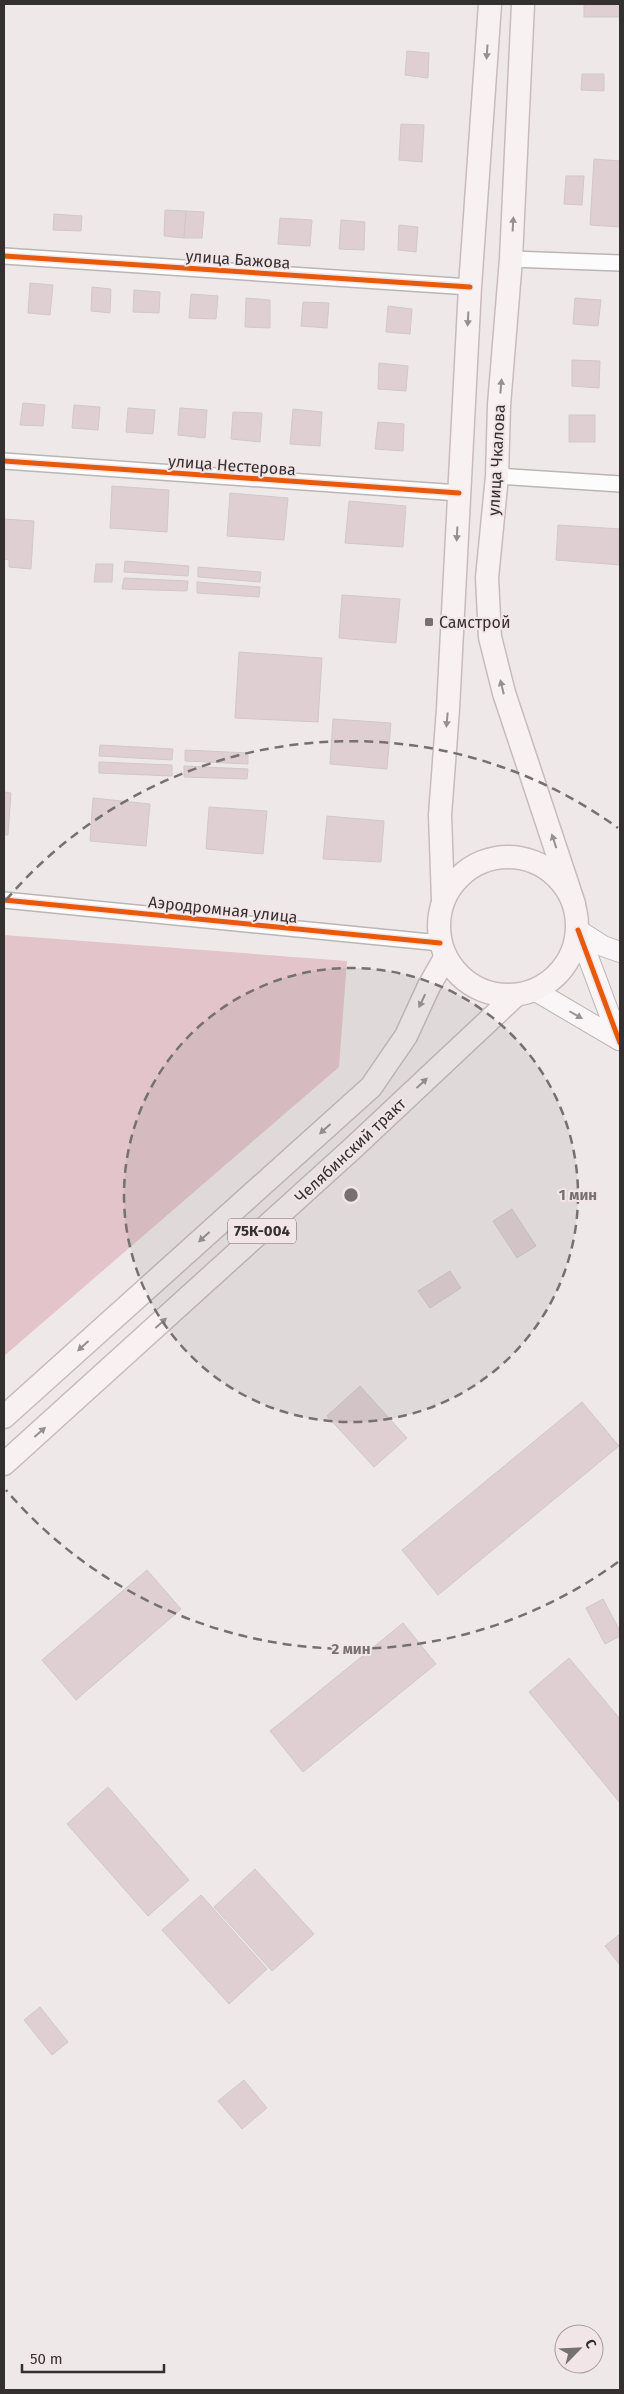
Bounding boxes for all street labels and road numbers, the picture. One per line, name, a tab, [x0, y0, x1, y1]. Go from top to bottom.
street label: улица Бажова	[185, 246, 291, 273]
street label: улица Чкалова	[484, 404, 509, 516]
street label: улица Нестерова	[167, 452, 296, 479]
street label: Аэродромная улица	[147, 892, 298, 927]
street label: Челябинский тракт	[291, 1093, 410, 1207]
road number: 75К-004	[228, 1218, 296, 1244]

